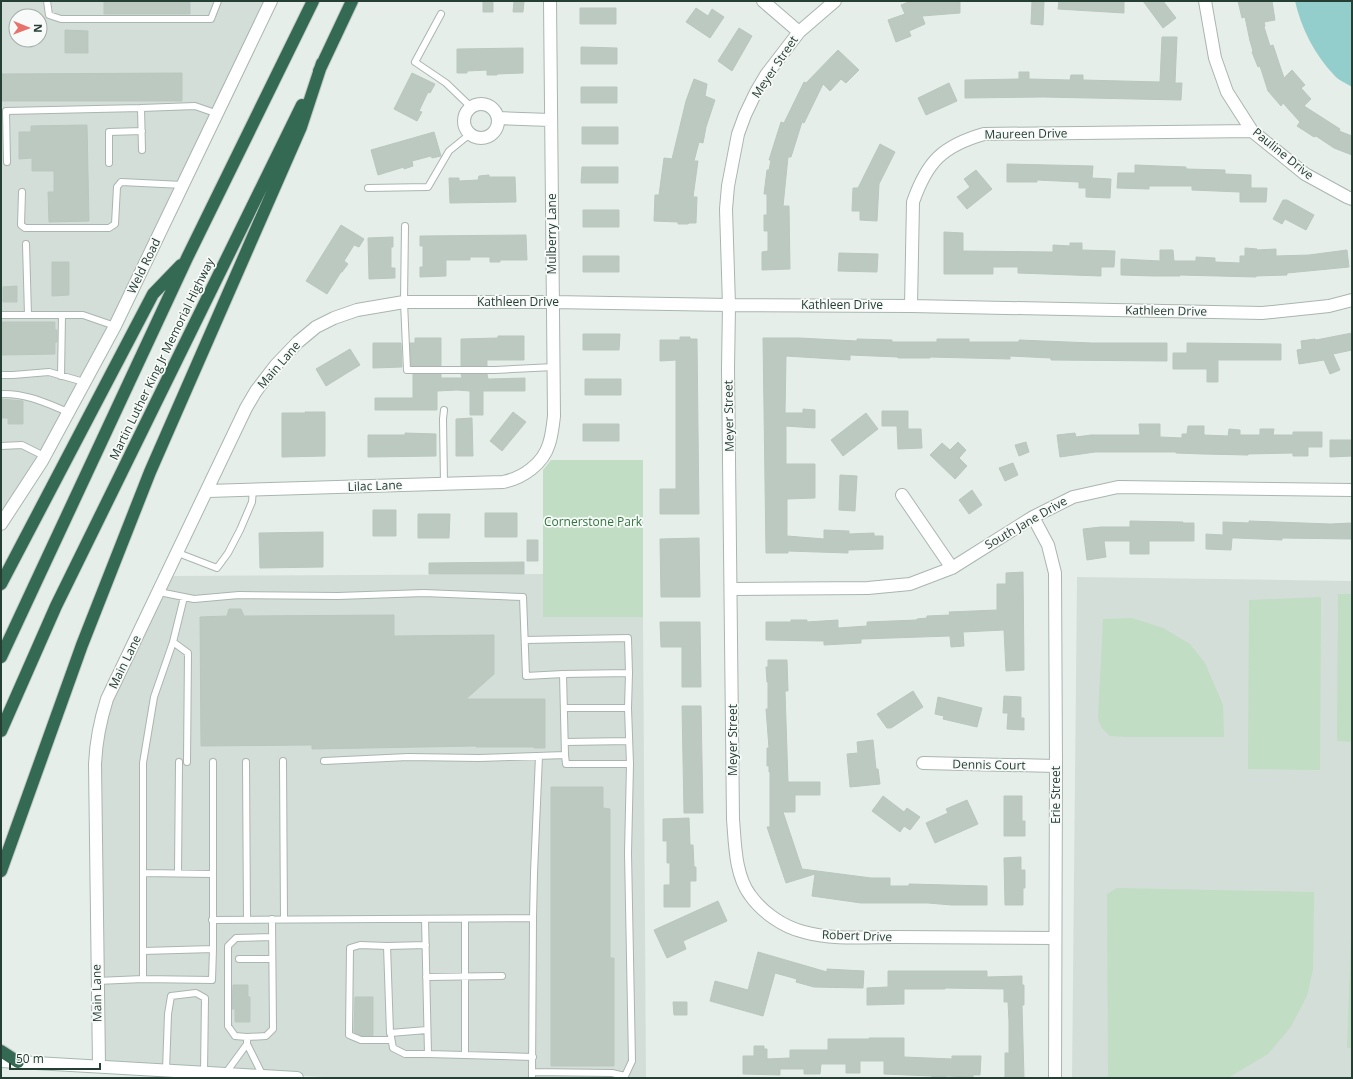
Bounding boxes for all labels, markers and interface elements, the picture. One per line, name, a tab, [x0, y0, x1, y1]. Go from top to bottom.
north arrow	[8, 8, 48, 48]
text: N	[31, 24, 46, 33]
street label: Meyer Street	[747, 32, 802, 101]
street label: Maureen Drive	[984, 124, 1068, 143]
street label: Pauline Drive	[1249, 124, 1318, 184]
street label: Mulberry Lane	[543, 193, 560, 275]
street label: Weld Road	[123, 235, 164, 296]
street label: Martin Luther King Jr Memorial Highway	[105, 254, 219, 463]
street label: Kathleen Drive	[477, 293, 559, 310]
street label: Kathleen Drive	[801, 296, 883, 313]
street label: Kathleen Drive	[1125, 301, 1207, 320]
street label: Main Lane	[253, 337, 304, 392]
street label: Meyer Street	[719, 380, 738, 452]
street label: Lilac Lane	[347, 476, 403, 495]
street label: South Jane Drive	[981, 492, 1070, 553]
park label: Cornerstone Park	[544, 513, 643, 530]
street label: Main Lane	[104, 632, 145, 692]
street label: Meyer Street	[724, 704, 741, 776]
street label: Dennis Court	[952, 755, 1026, 774]
street label: Erie Street	[1047, 766, 1064, 824]
street label: Robert Drive	[822, 926, 893, 945]
street label: Main Lane	[87, 964, 106, 1022]
scale bar	[10, 1045, 100, 1071]
text: 50 m	[16, 1050, 44, 1067]

